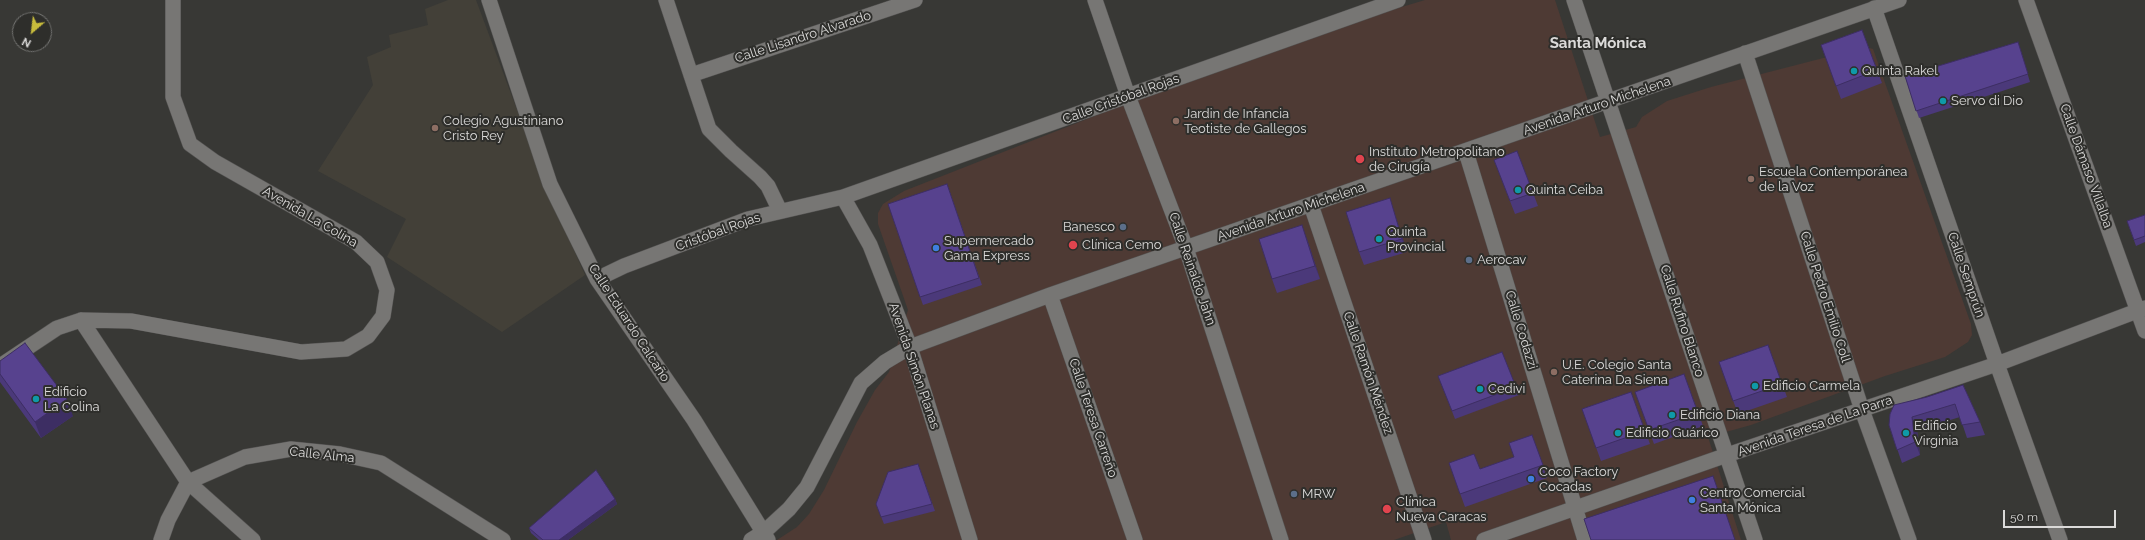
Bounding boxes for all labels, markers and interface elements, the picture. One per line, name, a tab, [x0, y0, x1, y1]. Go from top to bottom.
street label: Calle Lisandro Alvarado	[733, 8, 873, 66]
north arrow	[12, 12, 52, 52]
text: N	[20, 34, 33, 50]
district label: Santa Mónica	[1550, 34, 1646, 52]
place label: Quinta Rakel	[1862, 63, 1938, 79]
marker: Quinta Rakel	[1849, 66, 1859, 76]
street label: Calle Cristóbal Rojas	[1061, 71, 1181, 127]
street label: Avenida Arturo Michelena	[1521, 73, 1673, 139]
place label: Servo di Dio	[1951, 93, 2023, 109]
marker: Servo di Dio	[1938, 96, 1948, 106]
street label: Calle Dámaso Villalba	[2056, 102, 2116, 230]
place label: Jardin de Infancia Teotiste de Gallegos	[1184, 106, 1307, 137]
place label: Colegio Agustiniano Cristo Rey	[443, 113, 563, 144]
marker: Jardin de Infancia Teotiste de Gallegos	[1171, 116, 1181, 126]
marker: Colegio Agustiniano Cristo Rey	[430, 123, 440, 133]
place label: Instituto Metropolitano de Cirugía	[1369, 144, 1505, 175]
marker: Instituto Metropolitano de Cirugía	[1354, 153, 1366, 165]
place label: Escuela Contemporánea de la Voz	[1759, 164, 1907, 195]
marker: Escuela Contemporánea de la Voz	[1746, 174, 1756, 184]
street label: Avenida Arturo Michelena	[1215, 179, 1367, 245]
place label: Quinta Ceiba	[1526, 182, 1603, 198]
street label: Avenida La Colina	[260, 183, 360, 251]
marker: Quinta Ceiba	[1513, 185, 1523, 195]
street label: Cristóbal Rojas	[674, 209, 762, 255]
street label: Calle Reinaldo Jahn	[1165, 210, 1219, 328]
place label: Banesco	[1063, 219, 1115, 235]
marker: Banesco	[1118, 222, 1128, 232]
place label: Quinta Provincial	[1387, 224, 1445, 255]
street label: Calle Pedro Emilio Coll	[1796, 230, 1854, 364]
street label: Calle Semprún	[1944, 230, 1988, 320]
place label: Supermercado Gama Express	[944, 233, 1034, 264]
marker: Quinta Provincial	[1374, 234, 1384, 244]
place label: Clínica Cemo	[1082, 237, 1161, 253]
marker: Clínica Cemo	[1067, 239, 1079, 251]
marker: Supermercado Gama Express	[931, 243, 941, 253]
place label: Aerocav	[1477, 252, 1526, 268]
marker: Aerocav	[1464, 255, 1474, 265]
street label: Calle Eduardo Calcaño	[585, 261, 673, 385]
street label: Calle Rufino Blanco	[1657, 263, 1707, 379]
street label: Calle Codazzi	[1502, 289, 1540, 371]
street label: Avenida Simón Planas	[885, 301, 943, 431]
street label: Calle Ramón Méndez	[1340, 310, 1396, 436]
street label: Calle Teresa Carreño	[1065, 357, 1121, 479]
place label: U.E. Colegio Santa Caterina Da Siena	[1562, 357, 1671, 388]
marker: U.E. Colegio Santa Caterina Da Siena	[1549, 367, 1559, 377]
place label: Edificio Carmela	[1763, 378, 1860, 394]
place label: Cedivi	[1488, 381, 1525, 397]
marker: Edificio Carmela	[1750, 381, 1760, 391]
place label: Edificio La Colina	[44, 384, 100, 415]
marker: Cedivi	[1475, 384, 1485, 394]
street label: Avenida Teresa de La Parra	[1736, 392, 1894, 460]
marker: Edificio La Colina	[31, 394, 41, 404]
place label: Edificio Diana	[1680, 407, 1760, 423]
marker: Edificio Diana	[1667, 410, 1677, 420]
place label: Edificio Virginia	[1914, 418, 1958, 449]
place label: Edificio Guárico	[1626, 425, 1719, 441]
marker: Edificio Guárico	[1613, 428, 1623, 438]
marker: Edificio Virginia	[1901, 428, 1911, 438]
street label: Calle Alma	[289, 444, 355, 466]
place label: Coco Factory Cocadas	[1539, 464, 1618, 495]
marker: Coco Factory Cocadas	[1526, 474, 1536, 484]
place label: Centro Comercial Santa Mónica	[1700, 485, 1805, 516]
place label: MRW	[1302, 486, 1335, 502]
marker: MRW	[1289, 489, 1299, 499]
place label: Clínica Nueva Caracas	[1396, 494, 1486, 525]
marker: Centro Comercial Santa Mónica	[1687, 495, 1697, 505]
scale bar	[2005, 502, 2118, 528]
marker: Clínica Nueva Caracas	[1381, 503, 1393, 515]
text: 50 m	[2010, 510, 2038, 524]

